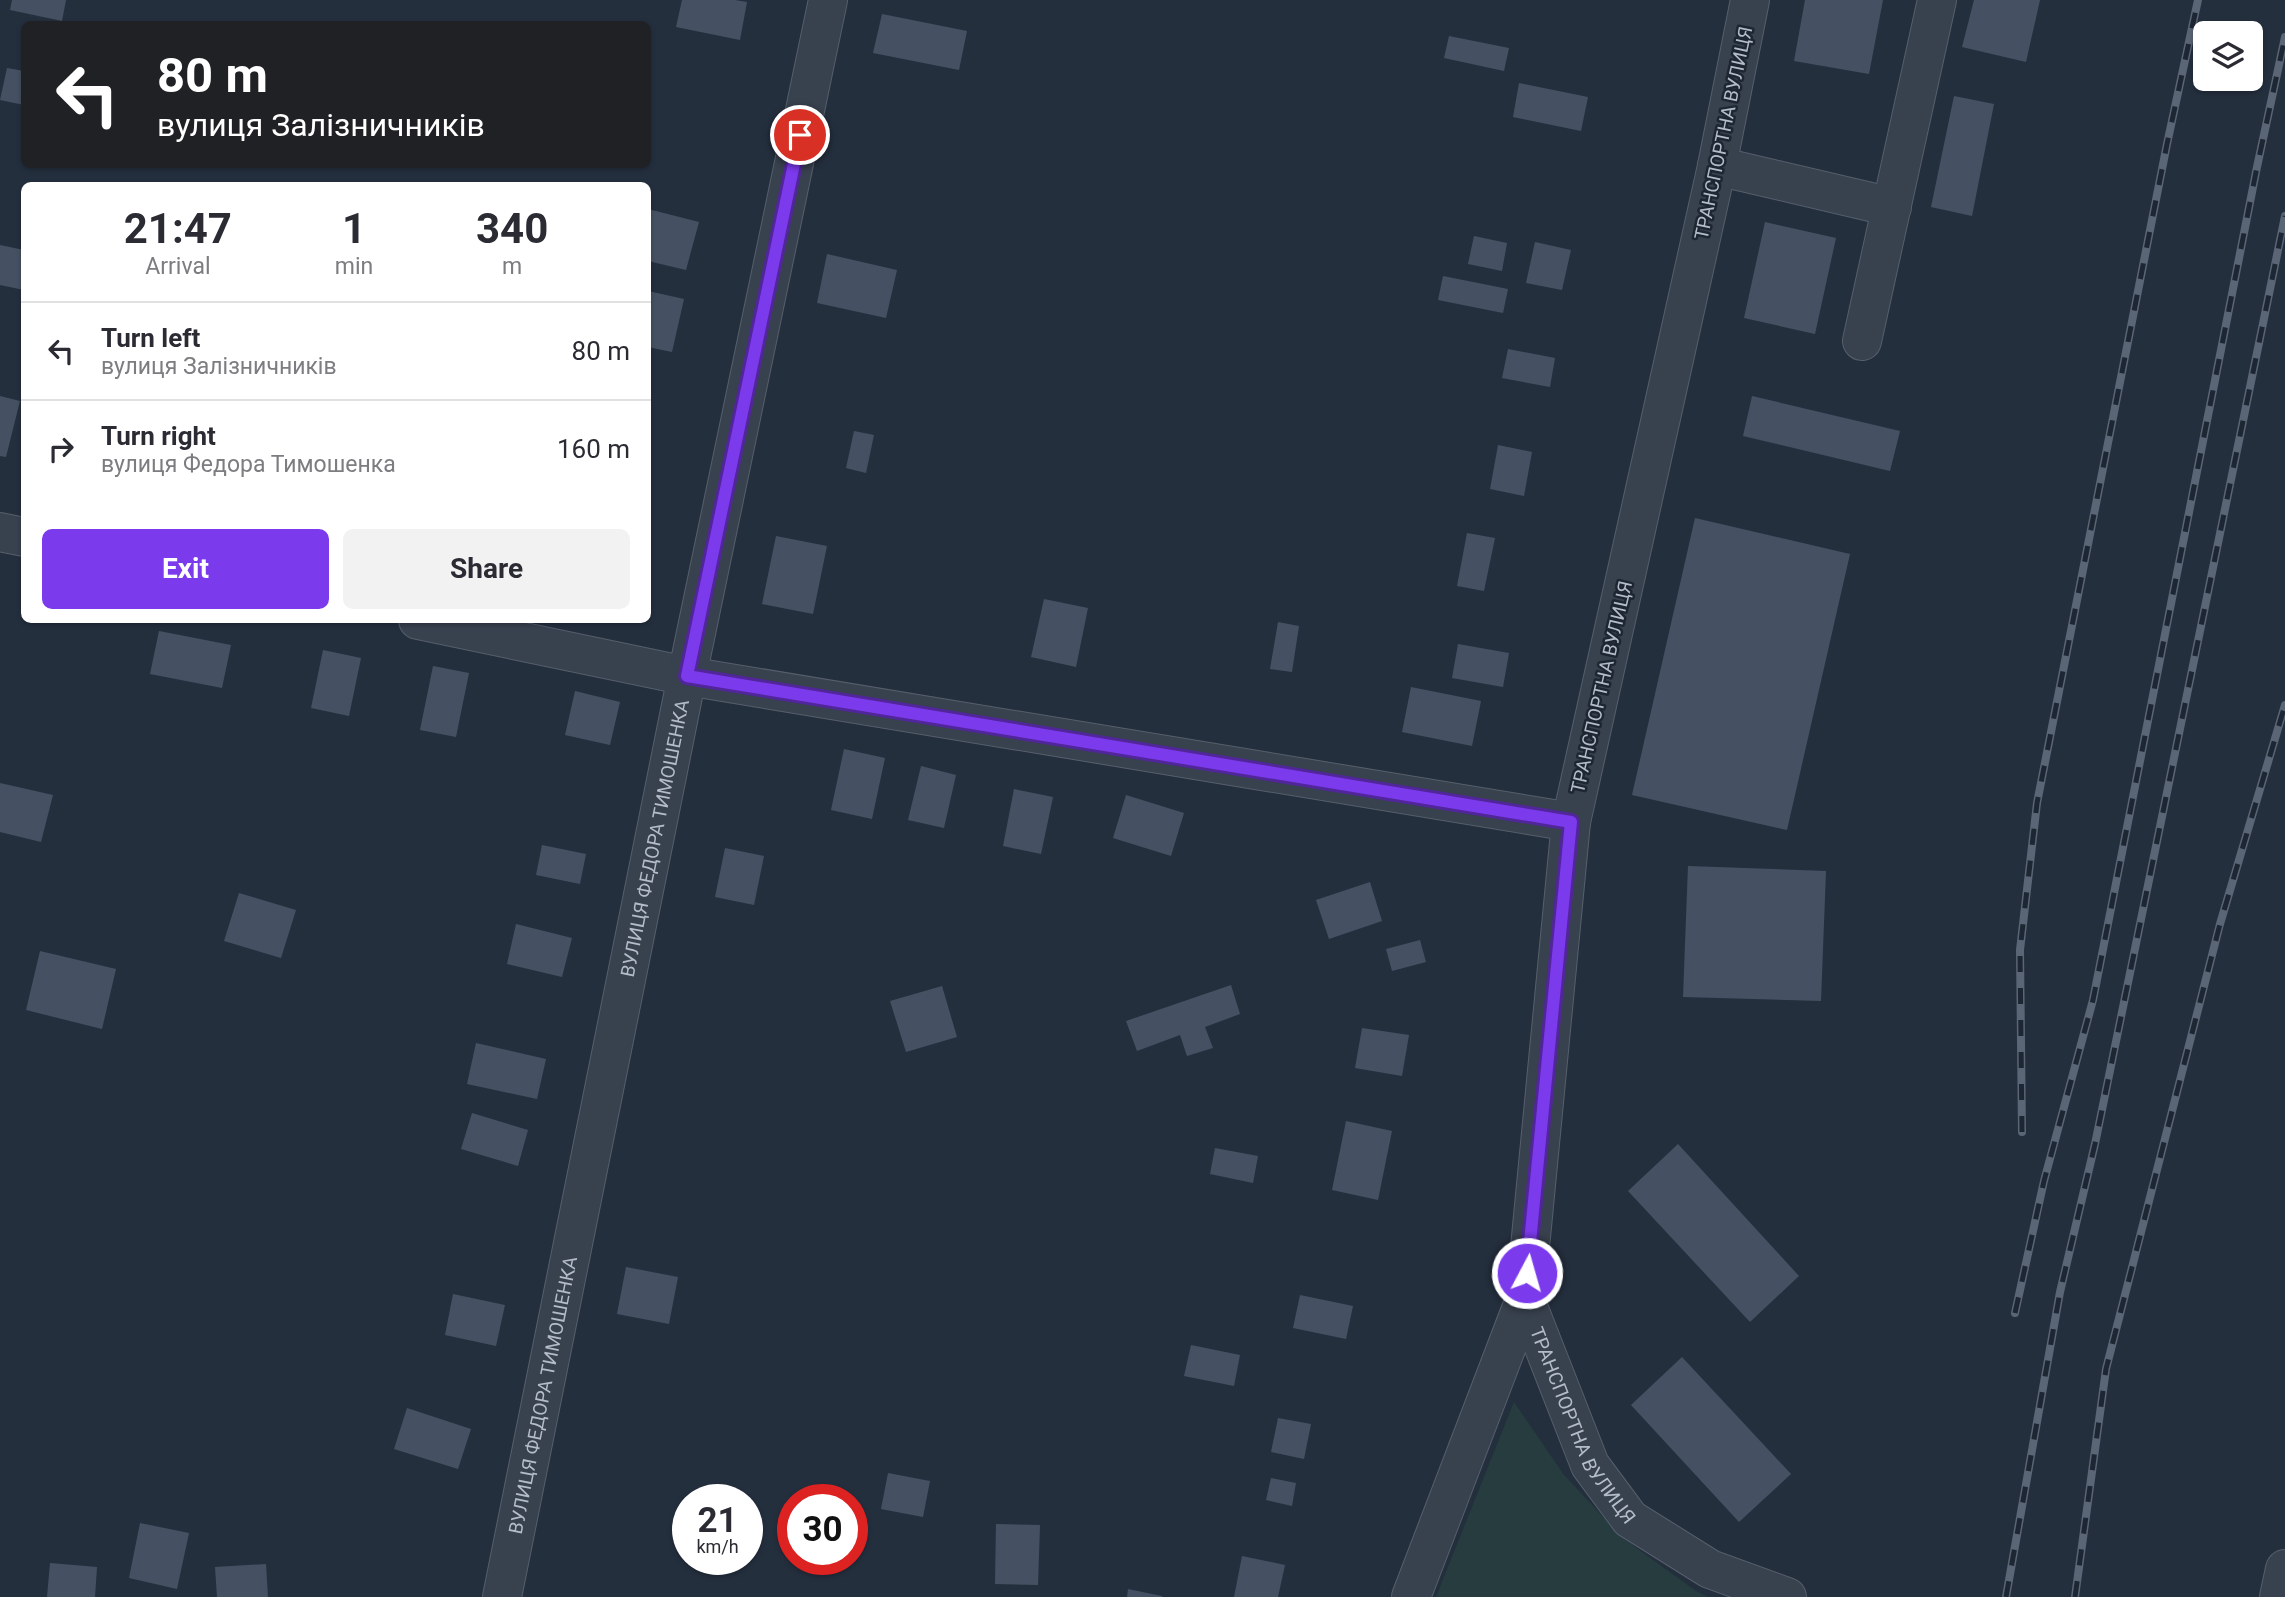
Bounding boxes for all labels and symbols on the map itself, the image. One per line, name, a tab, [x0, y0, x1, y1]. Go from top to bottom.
street label: ТРАНСПОРТНА ВУЛИЦЯ	[1690, 24, 1757, 242]
pin	[770, 105, 830, 165]
street label: ТРАНСПОРТНА ВУЛИЦЯ	[1566, 579, 1637, 796]
street label: ВУЛИЦЯ ФЕДОРА ТИМОШЕНКА	[616, 697, 694, 979]
position arrow	[1490, 1236, 1564, 1310]
street label: ВУЛИЦЯ ФЕДОРА ТИМОШЕНКА	[504, 1254, 582, 1536]
street label: ТРАНСПОРТНА ВУЛИЦЯ	[1525, 1324, 1640, 1528]
speed limit sign: 30	[777, 1484, 868, 1575]

